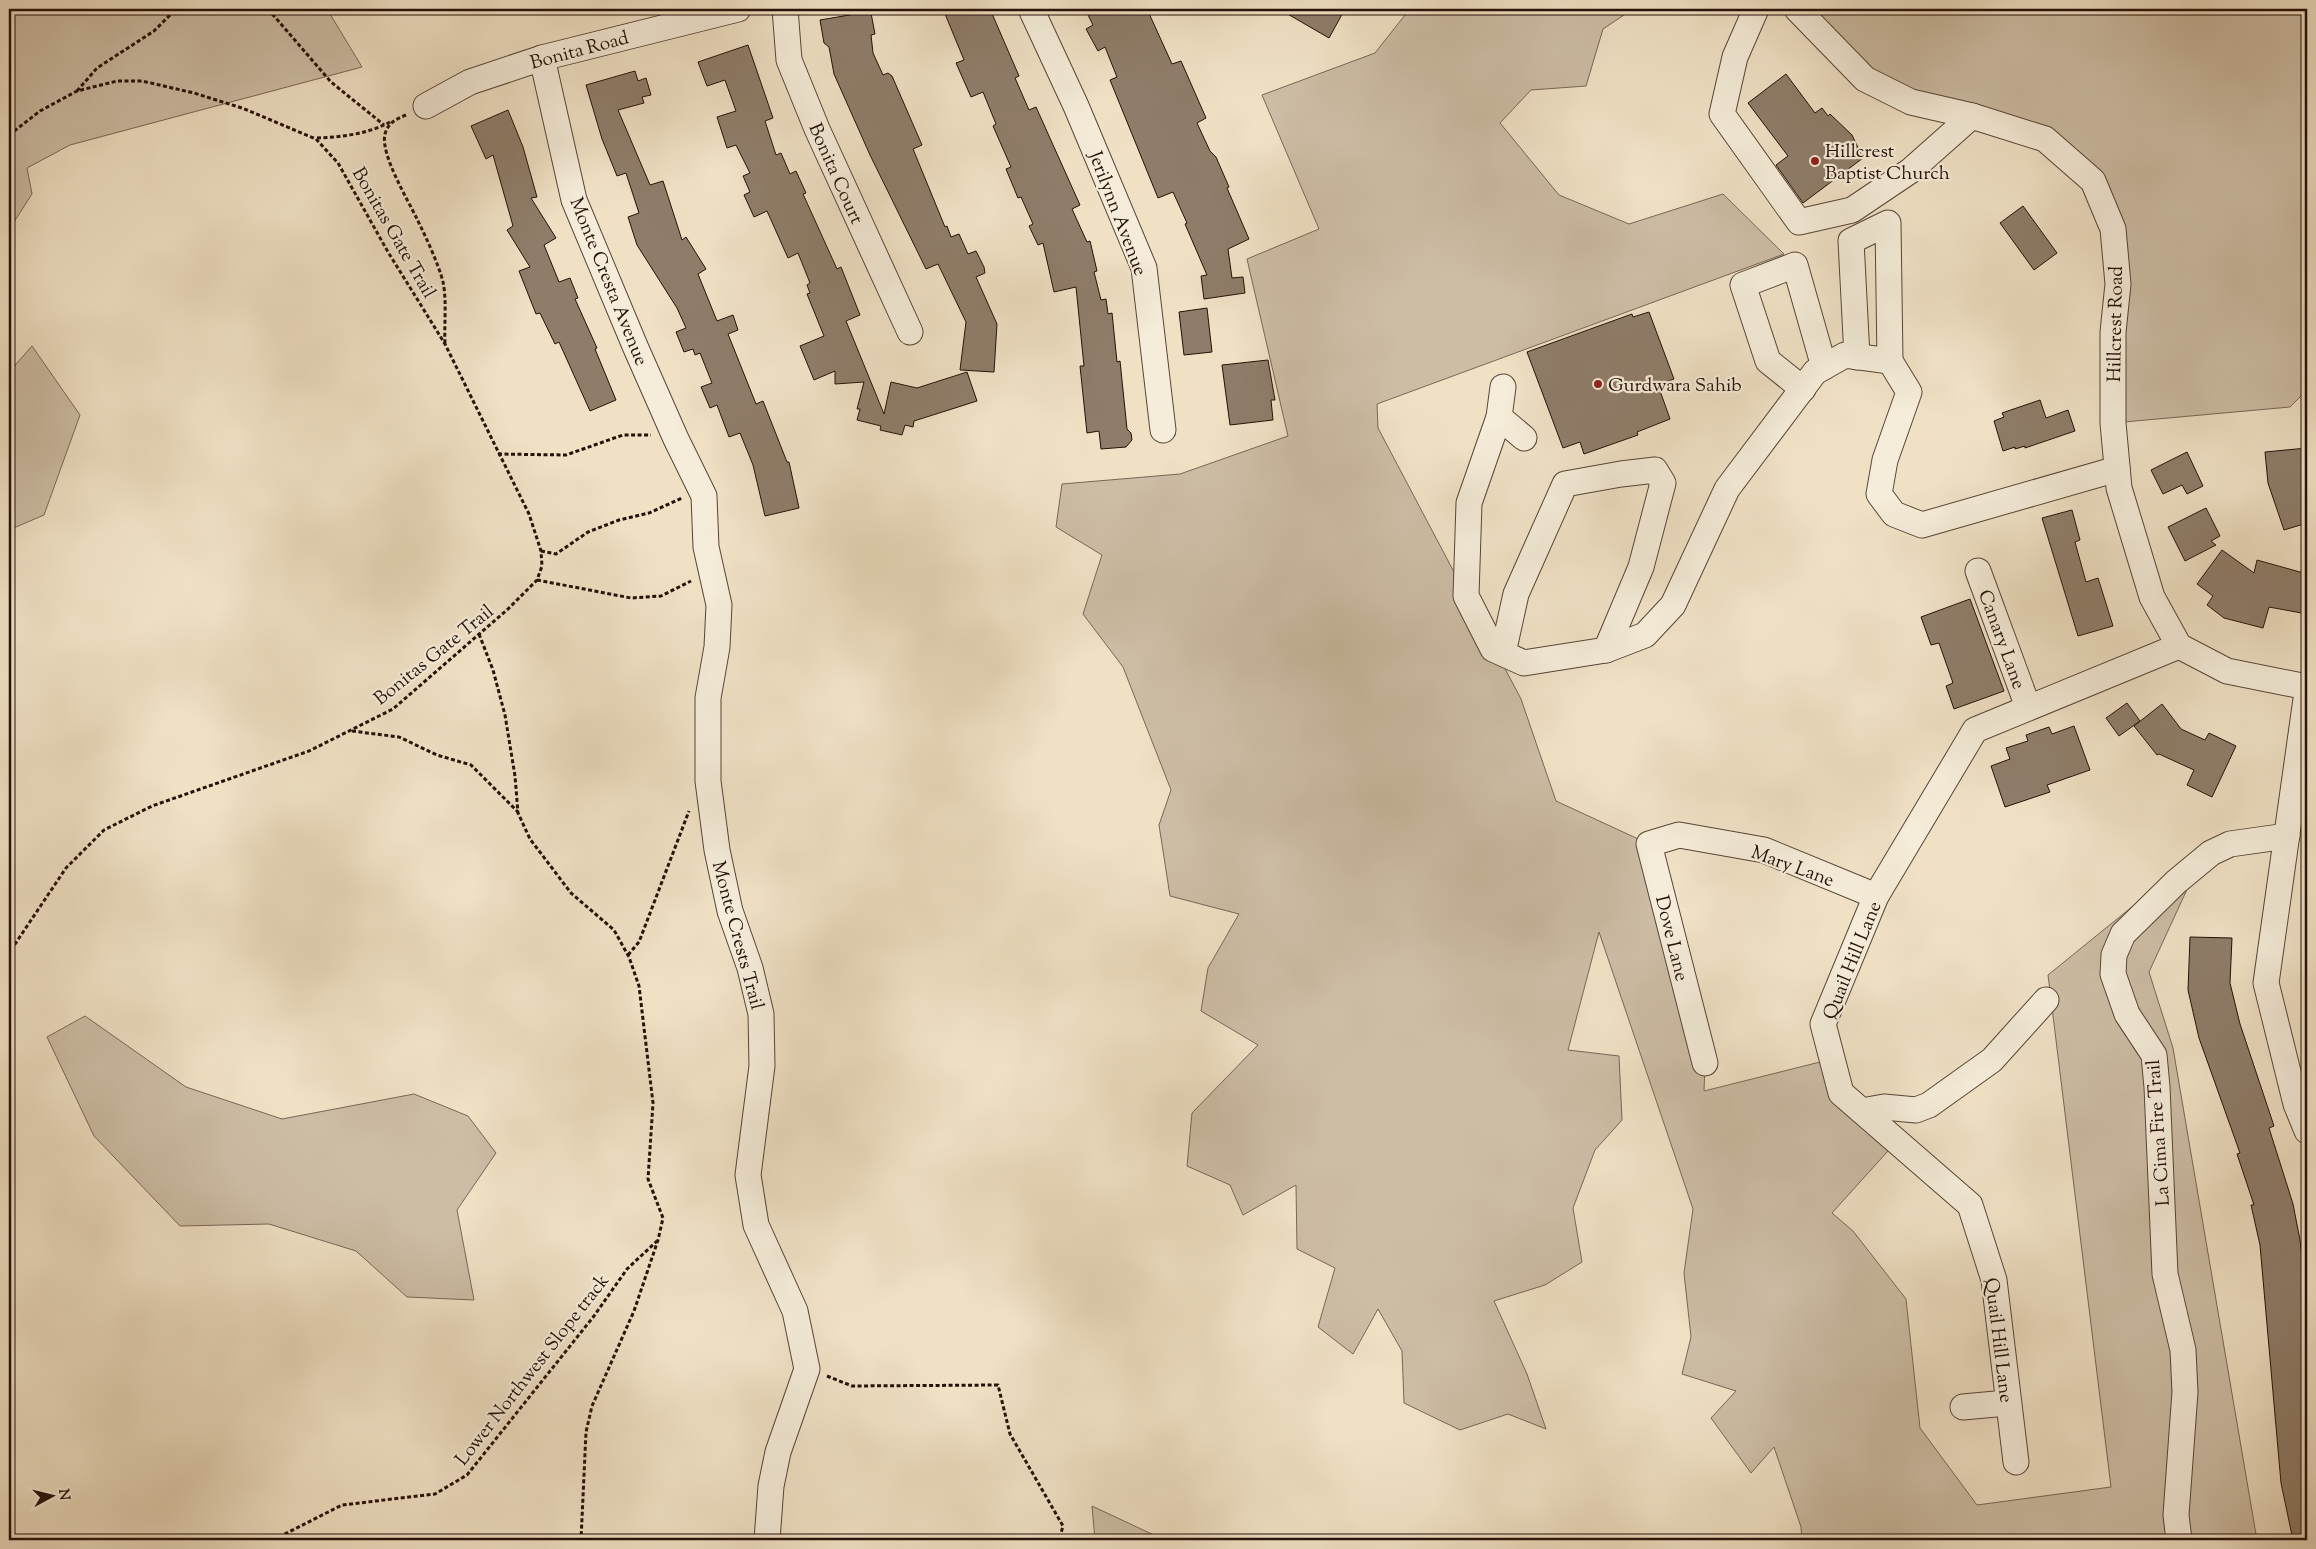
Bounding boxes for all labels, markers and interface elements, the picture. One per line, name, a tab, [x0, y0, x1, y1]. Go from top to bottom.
street label: Bonita Road	[527, 25, 632, 78]
street label: Bonita Court	[800, 119, 869, 229]
place label: Hillcrest Baptist Church	[1825, 139, 1950, 188]
street label: Jerilynn Avenue	[1080, 147, 1153, 280]
marker: Hillcrest Baptist Church	[1809, 155, 1821, 167]
street label: Bonitas Gate Trail	[344, 163, 441, 304]
street label: Monte Cresta Avenue	[562, 194, 654, 370]
street label: Hillcrest Road	[2102, 265, 2131, 382]
place label: Gurdwara Sahib	[1608, 373, 1742, 400]
marker: Gurdwara Sahib	[1592, 378, 1604, 390]
street label: Canary Lane	[1970, 586, 2031, 694]
street label: Bonitas Gate Trail	[369, 599, 500, 713]
street label: Mary Lane	[1747, 840, 1838, 895]
street label: Monte Crests Trail	[704, 858, 769, 1013]
street label: Dove Lane	[1647, 893, 1694, 984]
street label: Quail Hill Lane	[1817, 898, 1889, 1024]
street label: La Cima Fire Trail	[2141, 1059, 2178, 1207]
street label: Lower Northwest Slope track	[450, 1269, 617, 1472]
street label: Quail Hill Lane	[1976, 1276, 2019, 1404]
north arrow	[28, 1472, 78, 1522]
text: N	[52, 1488, 74, 1501]

